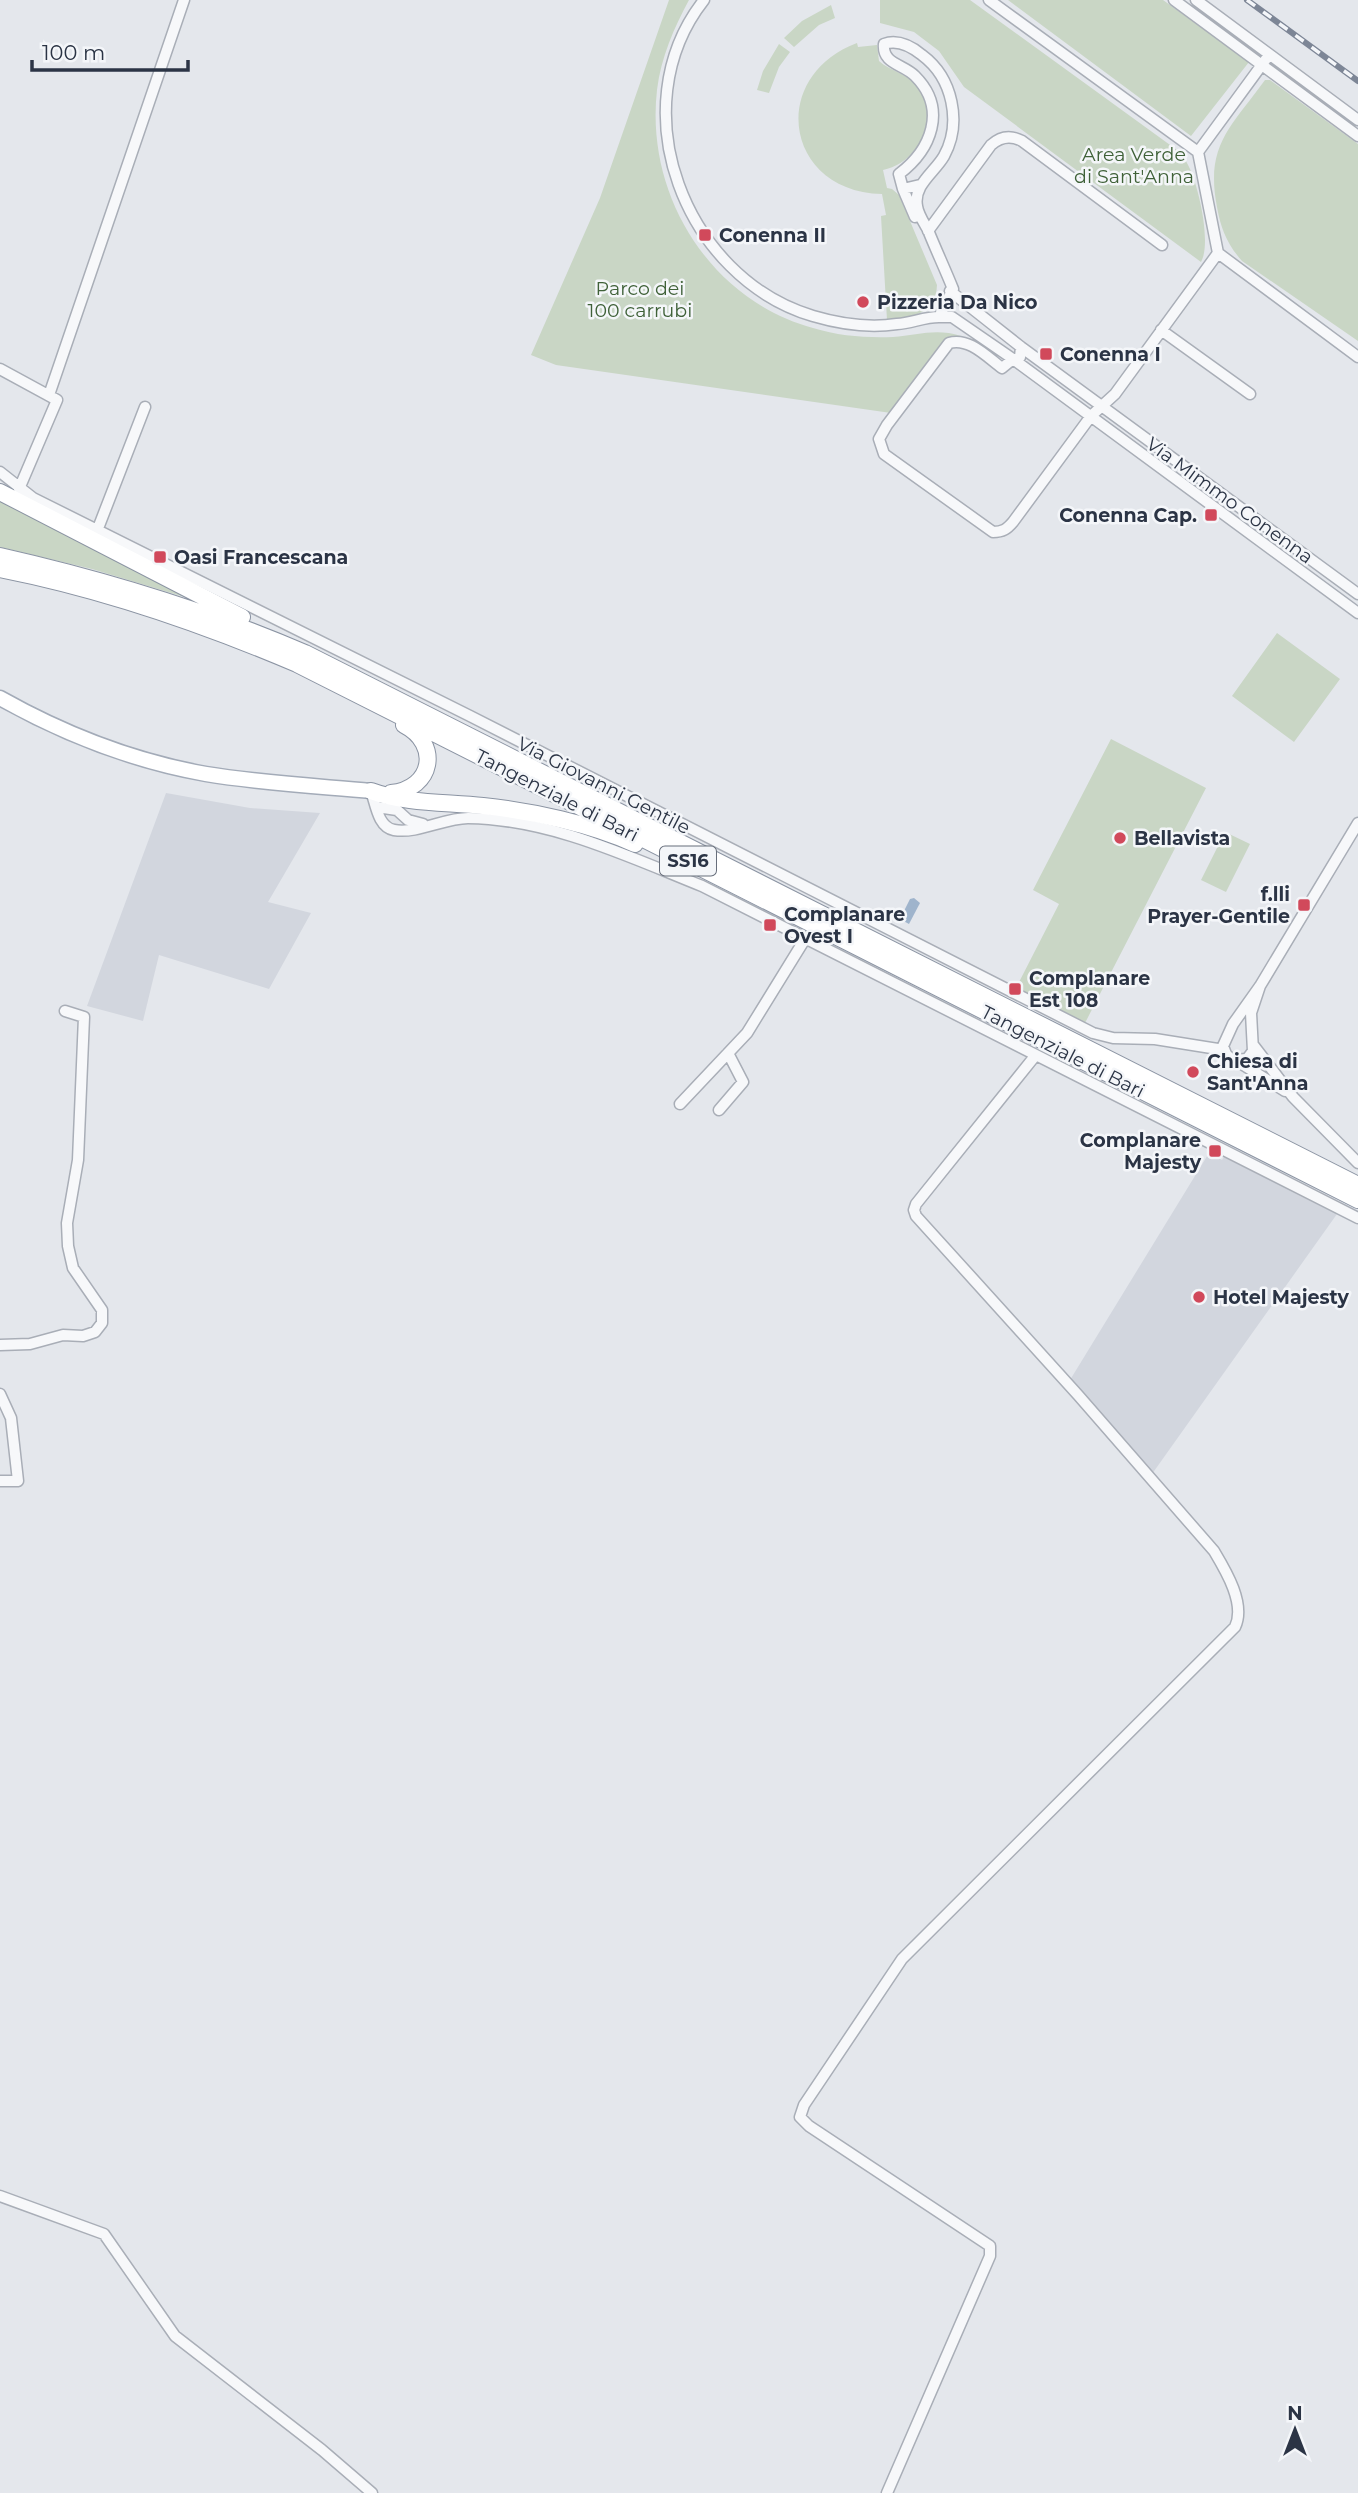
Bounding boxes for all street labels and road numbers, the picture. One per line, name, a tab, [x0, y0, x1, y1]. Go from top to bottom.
street label: Via Mimmo Conenna	[1142, 432, 1318, 569]
street label: Via Giovanni Gentile	[513, 732, 694, 839]
street label: Tangenziale di Bari	[471, 744, 642, 847]
road number: SS16	[660, 846, 716, 876]
street label: Tangenziale di Bari	[977, 1000, 1148, 1103]

